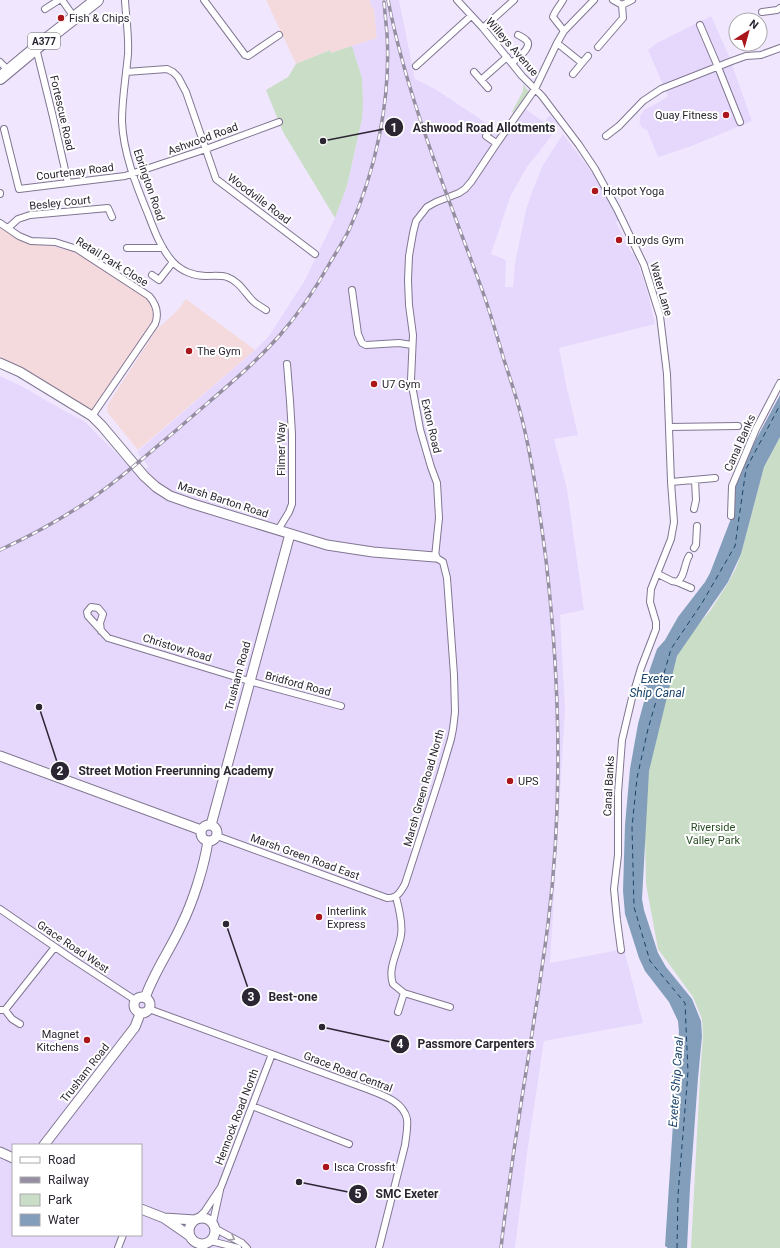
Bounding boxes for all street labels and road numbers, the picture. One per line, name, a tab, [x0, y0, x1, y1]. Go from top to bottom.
street label: Willeys Avenue	[483, 15, 541, 79]
road number: A377	[28, 33, 60, 49]
street label: Fortescue Road	[47, 74, 77, 152]
street label: Ashwood Road	[166, 120, 240, 158]
street label: Ebrington Road	[131, 147, 167, 223]
street label: Courtenay Road	[35, 161, 115, 183]
street label: Woodville Road	[225, 171, 293, 227]
street label: Besley Court	[29, 193, 92, 213]
street label: Retail Park Close	[73, 235, 151, 290]
street label: Water Lane	[647, 261, 675, 318]
street label: Exton Road	[418, 397, 444, 455]
street label: Canal Banks	[722, 412, 758, 473]
street label: Filmer Way	[275, 421, 288, 476]
street label: Marsh Barton Road	[176, 479, 270, 521]
street label: Christow Road	[141, 631, 213, 665]
street label: Trusham Road	[222, 640, 254, 712]
street label: Bridford Road	[264, 669, 332, 699]
street label: Marsh Green Road North	[401, 728, 447, 848]
street label: Canal Banks	[601, 755, 617, 817]
street label: Marsh Green Road East	[249, 831, 362, 883]
street label: Grace Road West	[35, 918, 112, 976]
street label: Trusham Road	[58, 1041, 112, 1105]
street label: Grace Road Central	[302, 1049, 394, 1095]
street label: Hennock Road North	[213, 1067, 261, 1167]

